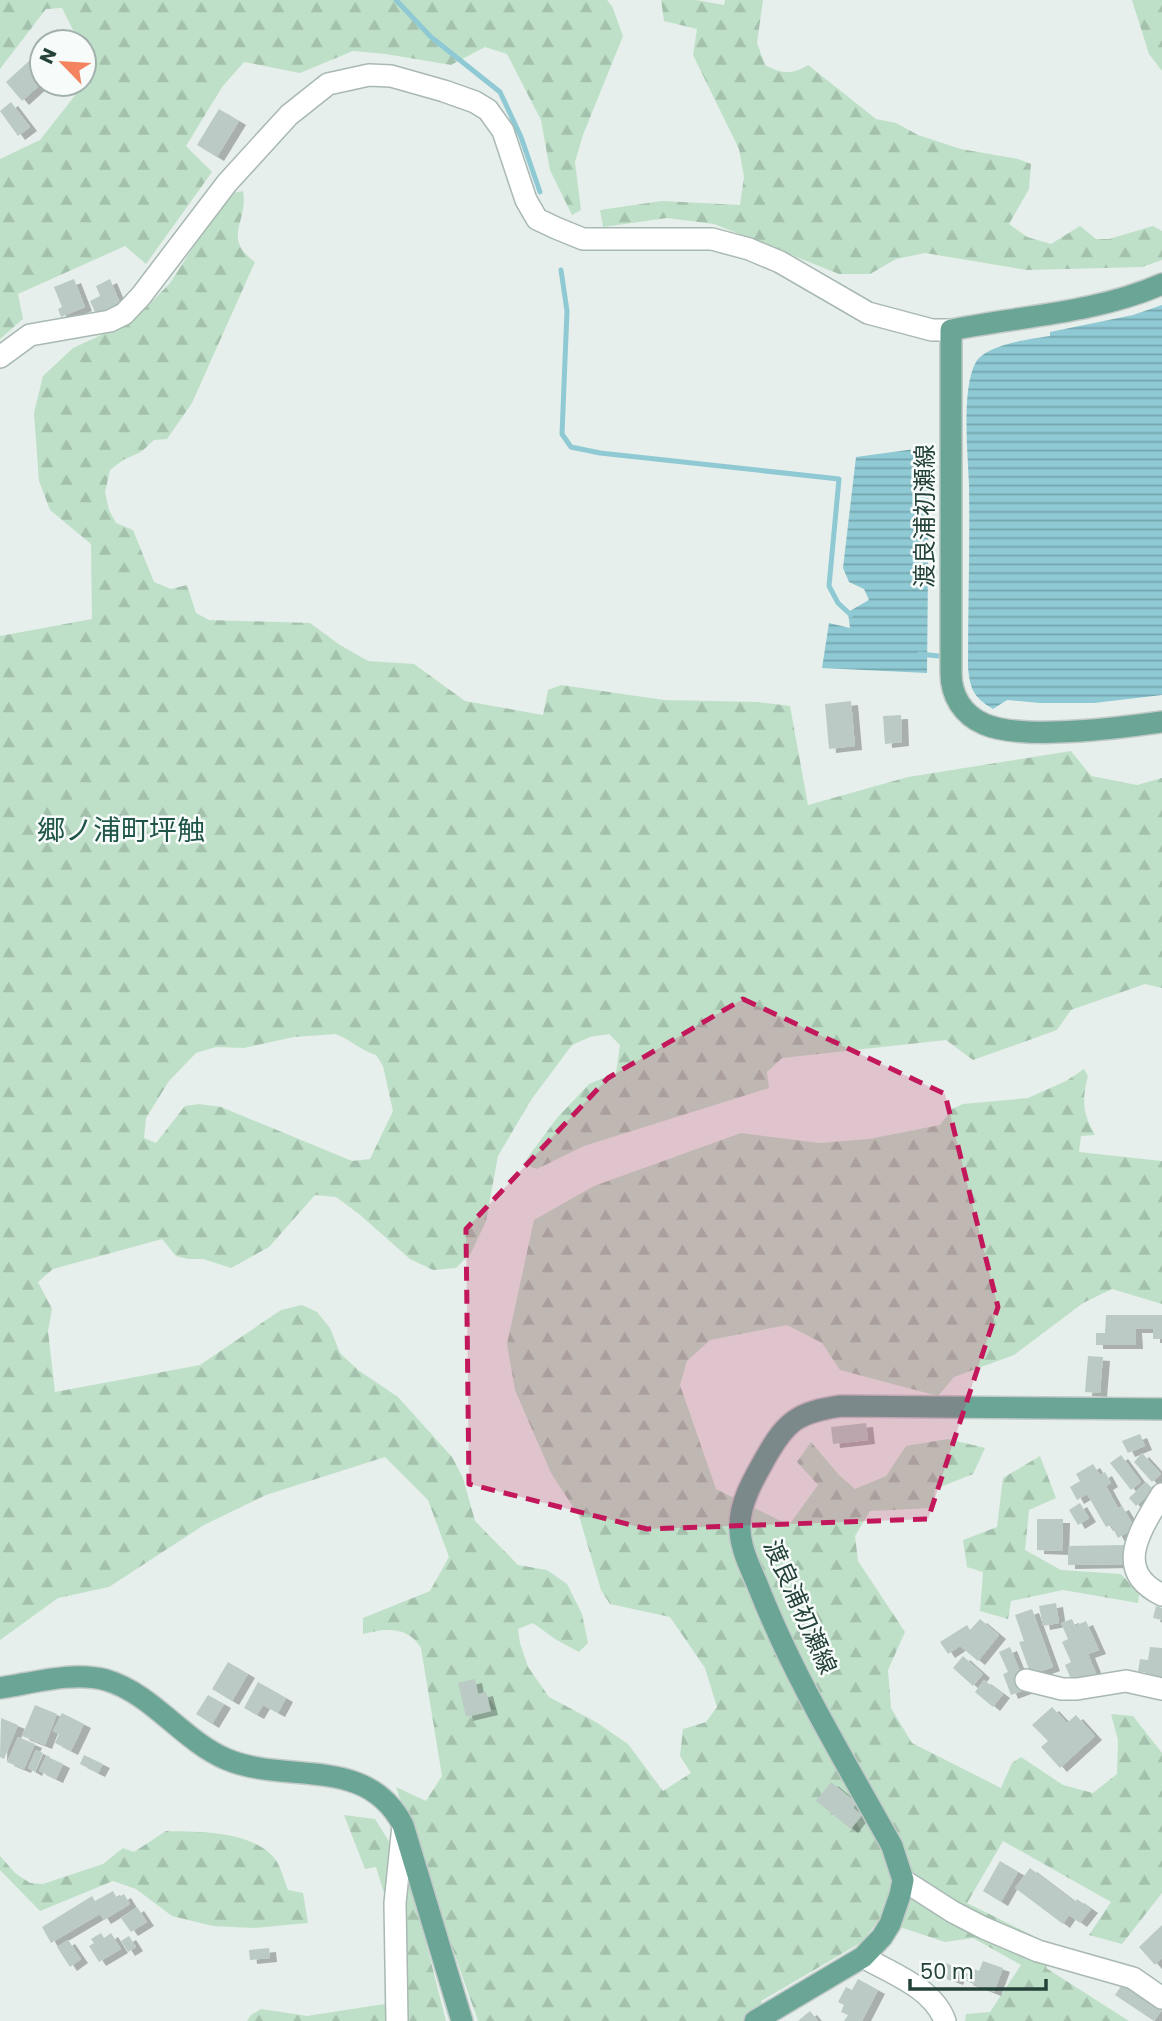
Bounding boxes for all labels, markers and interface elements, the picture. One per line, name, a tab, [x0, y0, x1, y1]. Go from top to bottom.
north arrow	[28, 28, 98, 98]
text: N	[33, 44, 63, 68]
street label: 渡良浦初瀬線	[908, 444, 941, 588]
district label: 郷ノ浦町坪触	[37, 811, 205, 850]
street label: 渡良浦初瀬線	[756, 1534, 845, 1679]
scale bar	[910, 1948, 1046, 1992]
text: 50 m	[920, 1957, 974, 1986]

